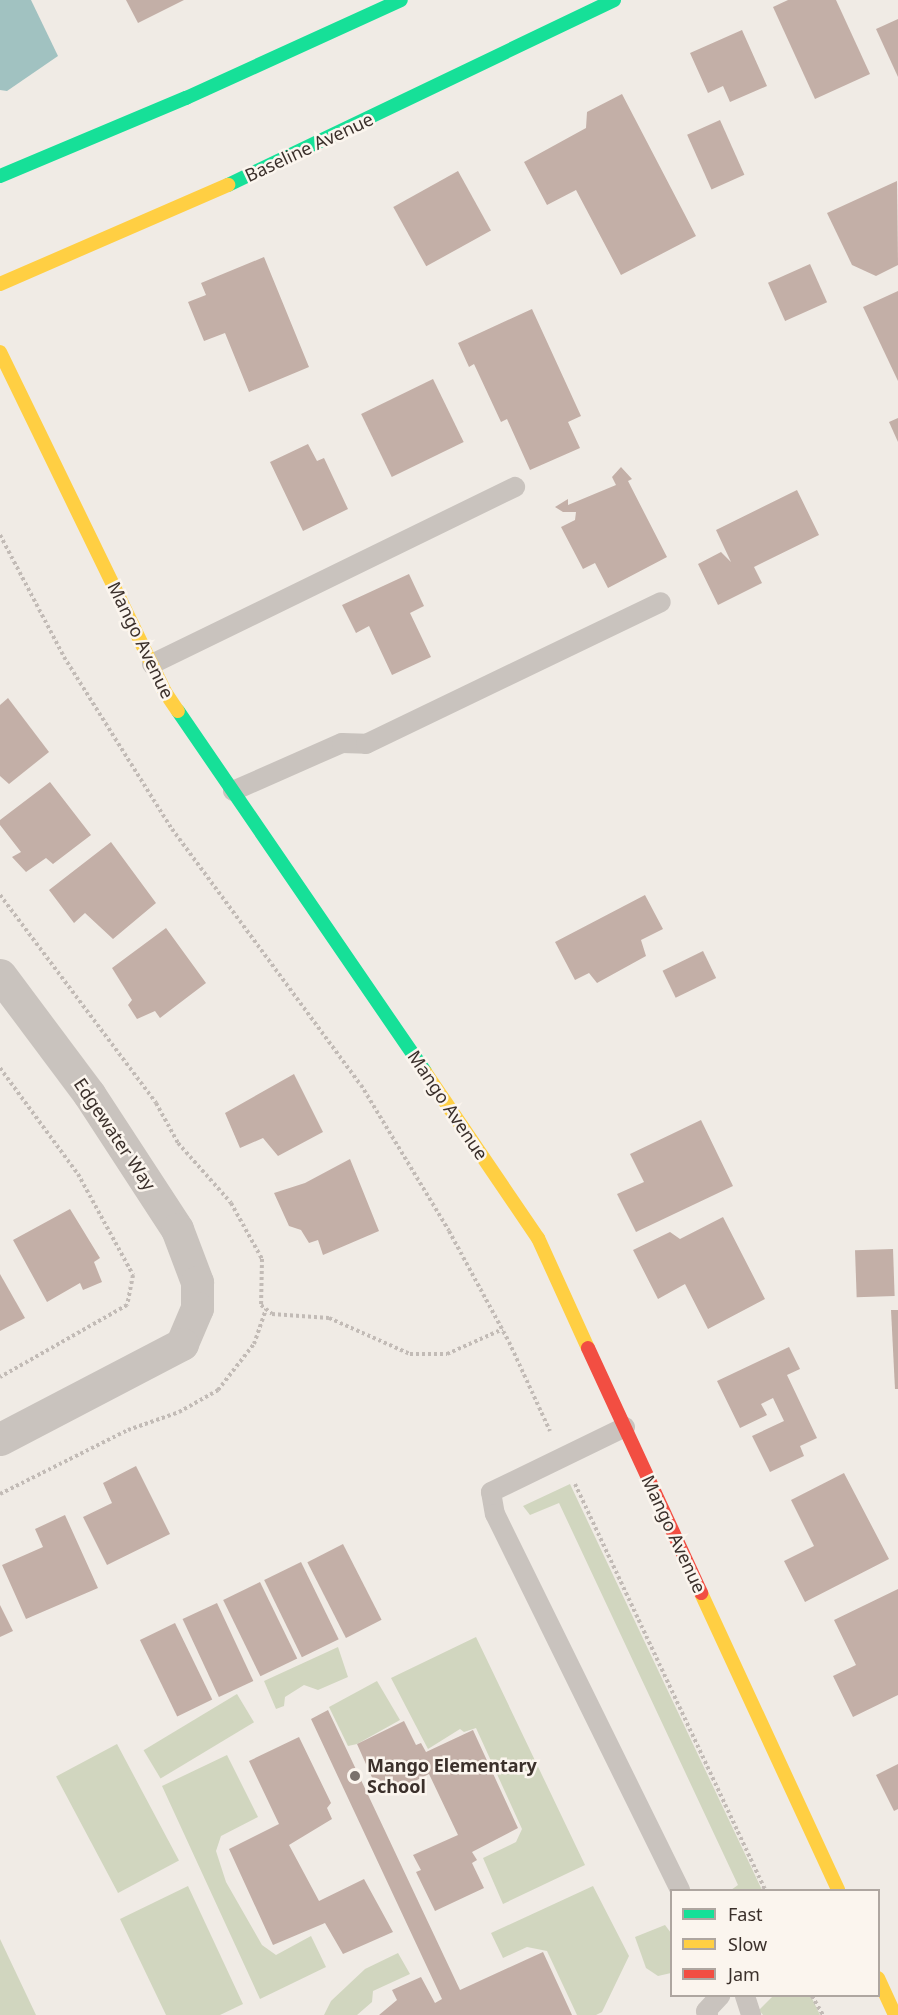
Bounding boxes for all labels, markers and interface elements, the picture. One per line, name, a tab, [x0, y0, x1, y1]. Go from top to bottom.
street label: Baseline Avenue	[241, 108, 377, 186]
street label: Mango Avenue	[103, 578, 179, 702]
street label: Mango Avenue	[403, 1046, 493, 1164]
street label: Edgewater Way	[70, 1074, 160, 1194]
street label: Mango Avenue	[637, 1472, 711, 1596]
place label: Mango Elementary School	[367, 1755, 537, 1798]
marker: Mango Elementary School	[348, 1769, 362, 1783]
legend	[670, 1889, 880, 1997]
text: Fast	[728, 1902, 763, 1926]
text: Slow	[728, 1932, 767, 1956]
text: Jam	[728, 1962, 760, 1986]

